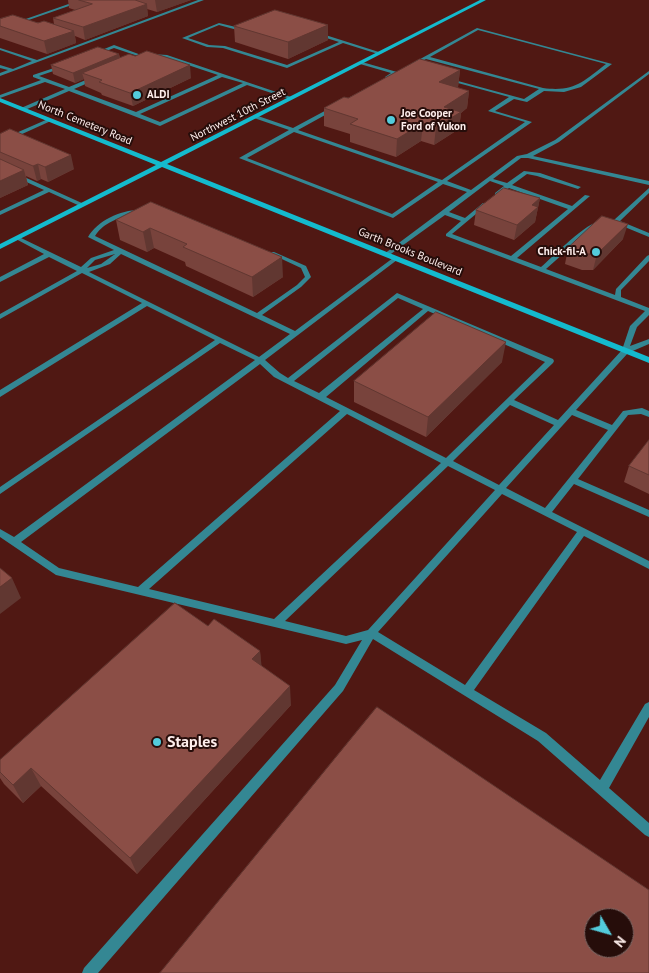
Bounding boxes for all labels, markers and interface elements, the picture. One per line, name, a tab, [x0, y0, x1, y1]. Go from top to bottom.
street label: Northwest 10th Street	[188, 85, 288, 145]
place label: ALDI	[147, 88, 170, 102]
marker: ALDI	[131, 89, 143, 101]
street label: North Cemetery Road	[36, 98, 134, 148]
place label: Joe Cooper Ford of Yukon	[401, 107, 466, 133]
marker: Joe Cooper Ford of Yukon	[385, 114, 397, 126]
street label: Garth Brooks Boulevard	[356, 225, 464, 279]
place label: Chick-fil-A	[538, 245, 586, 259]
marker: Chick-fil-A	[590, 246, 602, 258]
place label: Staples	[167, 732, 217, 752]
marker: Staples	[151, 736, 163, 748]
north arrow	[584, 908, 634, 958]
text: N	[610, 932, 630, 951]

